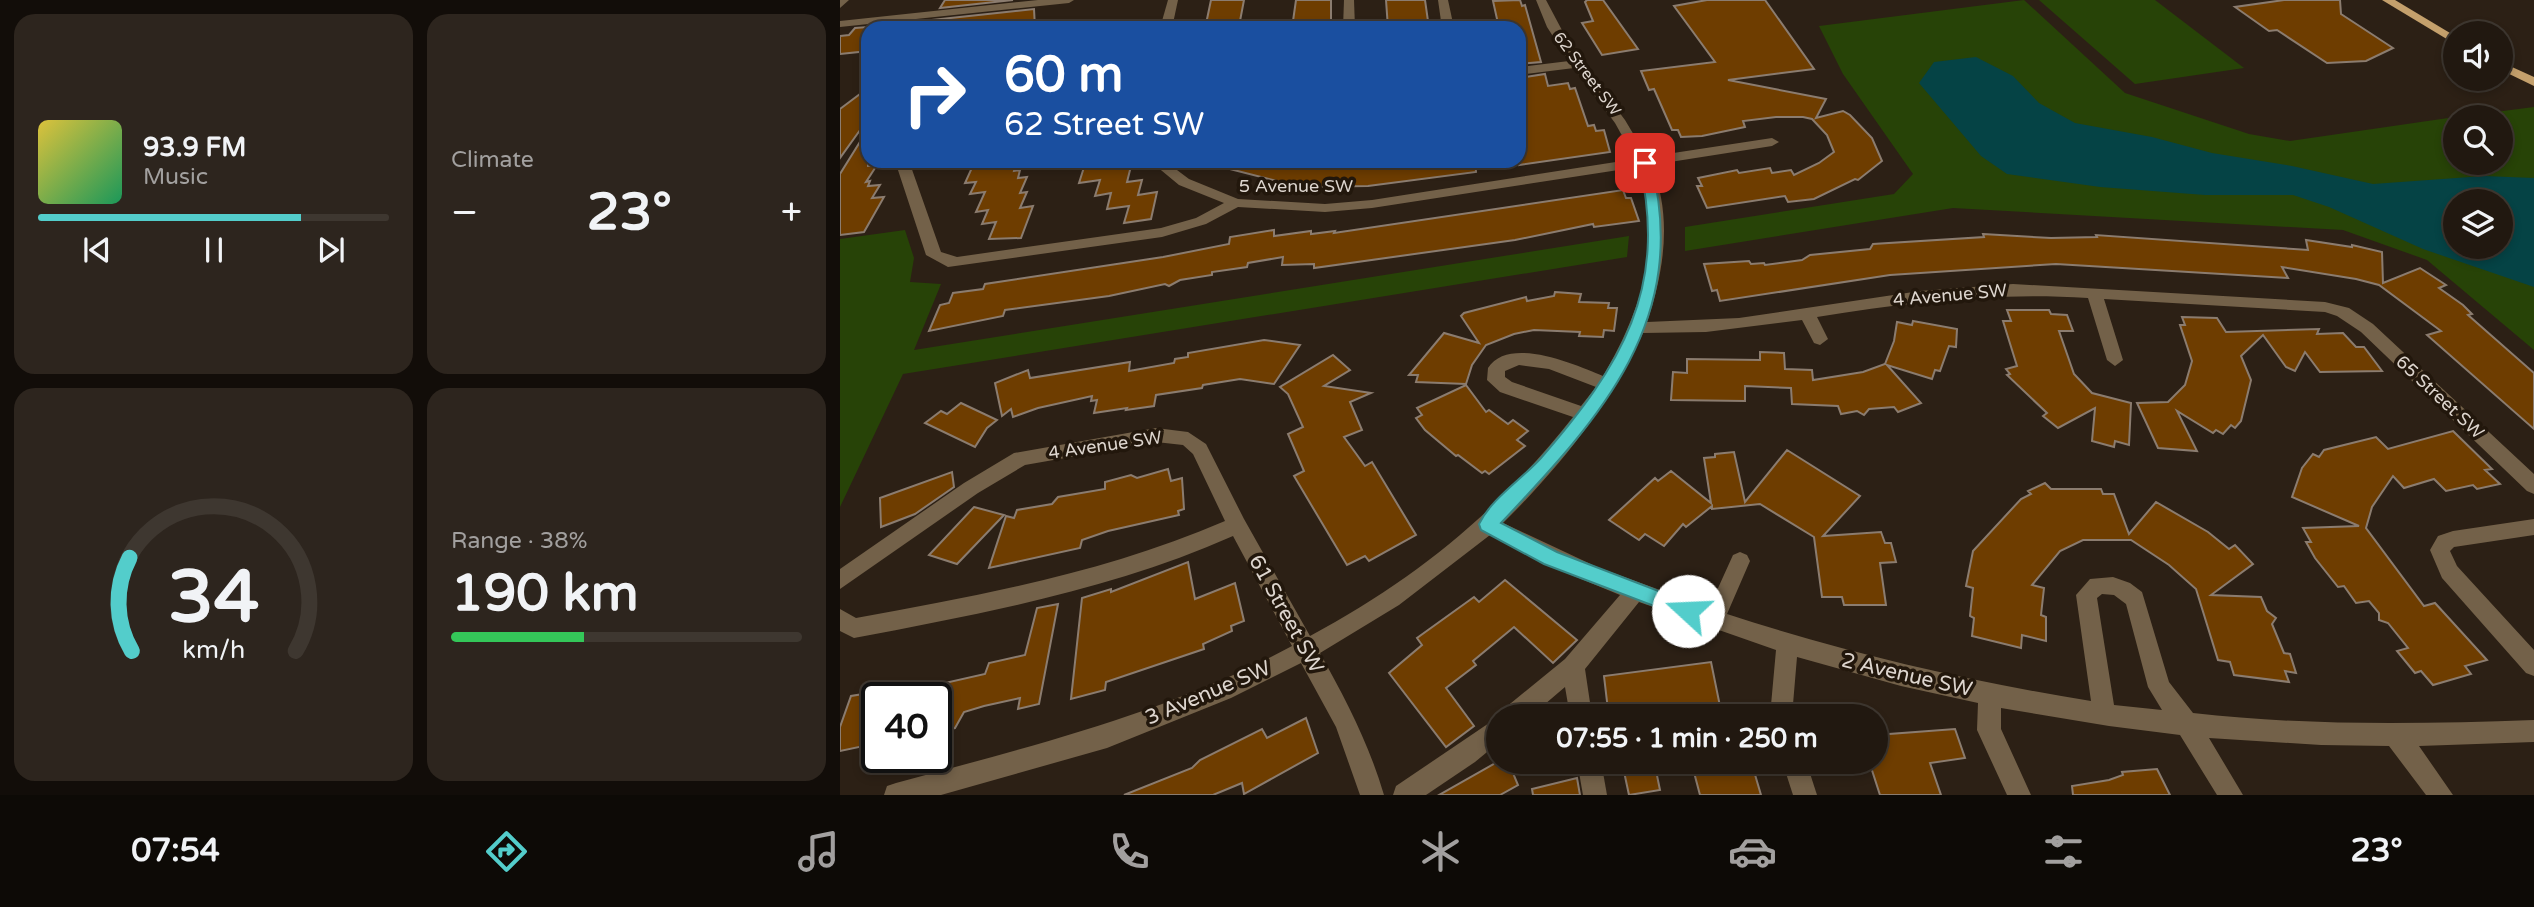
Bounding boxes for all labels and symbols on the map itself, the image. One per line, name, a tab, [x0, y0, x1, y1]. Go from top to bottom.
street label: 62 Street SW	[1549, 28, 1625, 120]
pin	[1615, 133, 1675, 193]
street label: 5 Avenue SW	[1239, 175, 1353, 197]
street label: 4 Avenue SW	[1892, 279, 2008, 311]
street label: 65 Street SW	[2391, 351, 2489, 443]
street label: 4 Avenue SW	[1047, 426, 1163, 464]
street label: 61 Street SW	[1243, 550, 1329, 678]
position arrow	[1651, 574, 1725, 648]
street label: 2 Avenue SW	[1839, 648, 1975, 702]
street label: 3 Avenue SW	[1142, 655, 1274, 731]
speed limit sign: 40	[861, 682, 952, 773]

